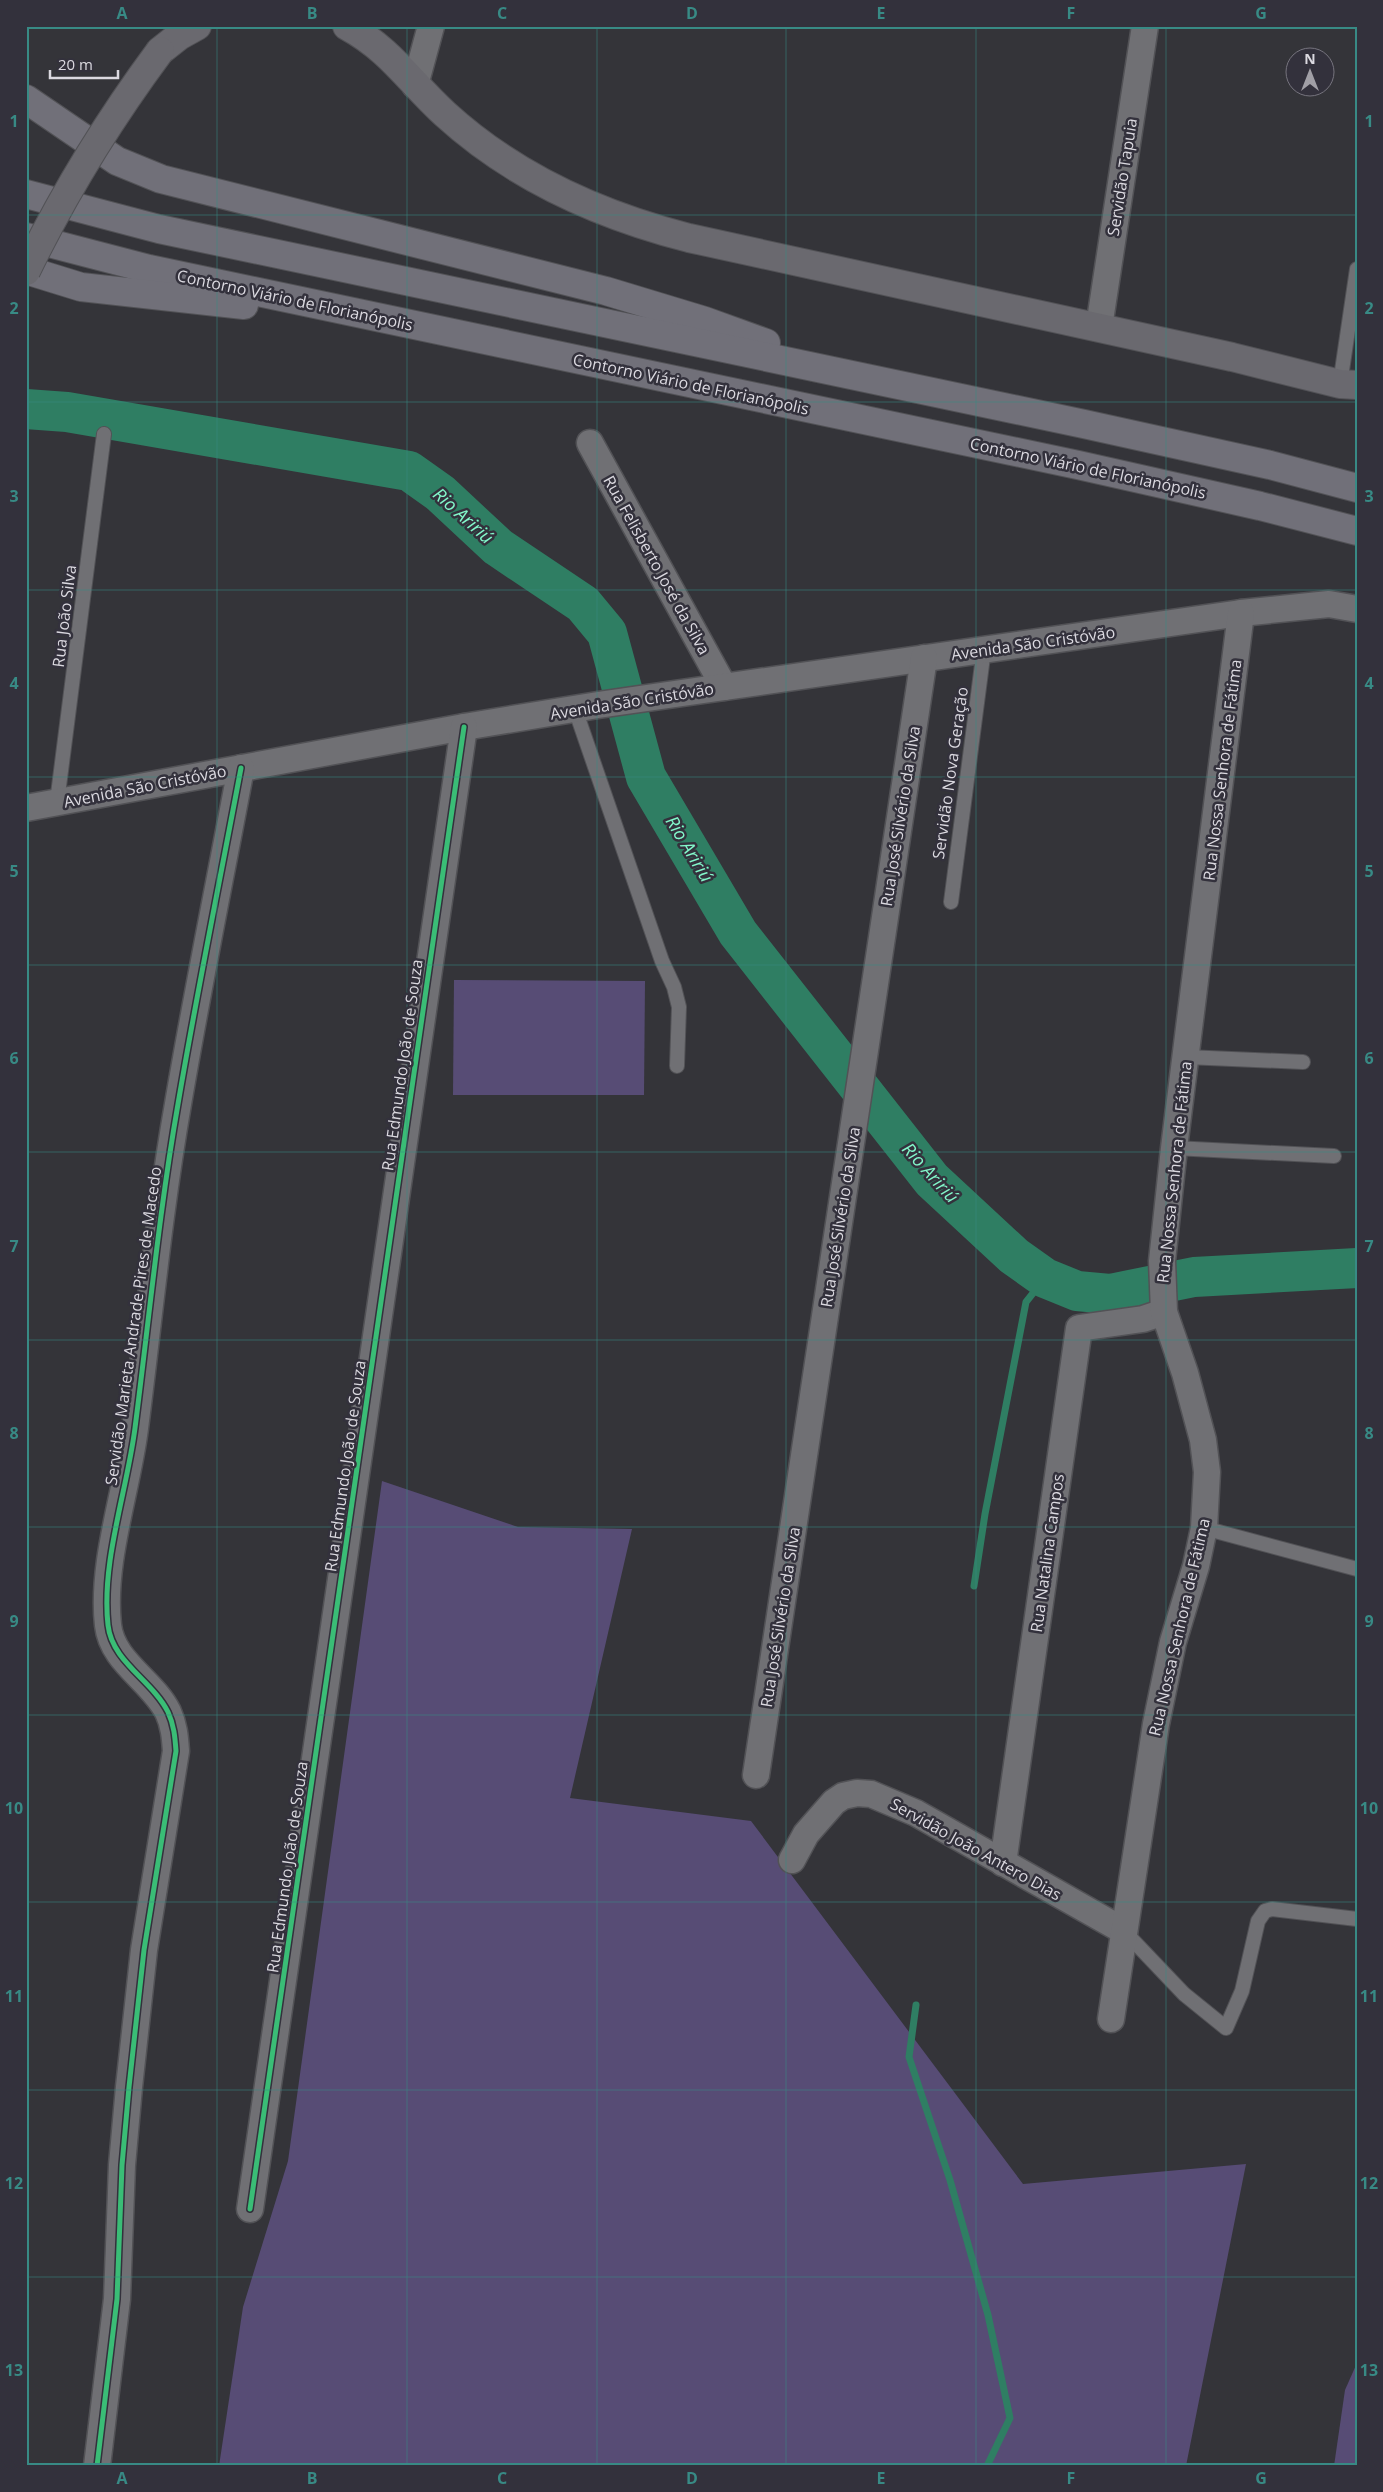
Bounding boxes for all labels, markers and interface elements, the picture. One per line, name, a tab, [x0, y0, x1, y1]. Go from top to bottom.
text: A	[116, 2, 128, 24]
text: B	[307, 2, 317, 24]
text: C	[497, 2, 507, 24]
text: D	[686, 2, 698, 24]
text: E	[877, 2, 886, 24]
text: F	[1067, 2, 1075, 24]
text: G	[1255, 2, 1267, 24]
scale bar	[50, 48, 118, 80]
north arrow	[1286, 48, 1336, 98]
text: N	[1304, 49, 1316, 68]
text: 20 m	[58, 54, 93, 74]
text: 1	[9, 110, 19, 132]
text: 1	[1364, 110, 1374, 132]
street label: Servidão Tapuia	[1102, 116, 1142, 238]
street label: Contorno Viário de Florianópolis	[175, 264, 415, 336]
text: 2	[9, 297, 19, 319]
text: 2	[1364, 297, 1374, 319]
street label: Contorno Viário de Florianópolis	[571, 348, 811, 420]
street label: Contorno Viário de Florianópolis	[968, 432, 1208, 504]
street label: Rua Felisberto José da Silva	[598, 471, 716, 659]
water label: Rio Aririú	[428, 482, 499, 549]
text: 3	[9, 485, 19, 507]
text: 3	[1364, 485, 1374, 507]
street label: Rua João Silva	[47, 564, 81, 668]
street label: Avenida São Cristóvão	[950, 621, 1116, 665]
street label: Rua Nossa Senhora de Fátima	[1198, 658, 1246, 882]
text: 4	[9, 672, 19, 694]
text: 4	[1364, 672, 1374, 694]
street label: Avenida São Cristóvão	[549, 677, 715, 725]
street label: Servidão Nova Geração	[927, 685, 973, 861]
street label: Rua José Silvério da Silva	[875, 724, 925, 908]
street label: Avenida São Cristóvão	[62, 759, 228, 813]
water label: Rio Aririú	[661, 811, 719, 886]
text: 5	[9, 860, 19, 882]
text: 5	[1364, 860, 1374, 882]
street label: Rua Edmundo João de Souza	[376, 958, 428, 1172]
text: 6	[9, 1047, 19, 1069]
text: 6	[1364, 1047, 1374, 1069]
street label: Rua Nossa Senhora de Fátima	[1151, 1060, 1197, 1284]
street label: Rua José Silvério da Silva	[815, 1125, 865, 1309]
water label: Rio Aririú	[897, 1137, 964, 1208]
street label: Servidão Marieta Andrade Pires de Macedo	[100, 1165, 166, 1487]
text: 7	[9, 1235, 19, 1257]
text: 7	[1364, 1235, 1374, 1257]
street label: Rua Edmundo João de Souza	[319, 1359, 371, 1573]
text: 8	[9, 1422, 19, 1444]
text: 8	[1364, 1422, 1374, 1444]
street label: Rua Natalina Campos	[1025, 1472, 1069, 1634]
street label: Rua Nossa Senhora de Fátima	[1143, 1516, 1215, 1738]
street label: Rua José Silvério da Silva	[755, 1525, 805, 1709]
text: 9	[9, 1610, 19, 1632]
text: 9	[1364, 1610, 1374, 1632]
street label: Rua Edmundo João de Souza	[261, 1760, 313, 1974]
street label: Servidão João Antero Dias	[886, 1793, 1066, 1905]
text: 10	[5, 1797, 23, 1819]
text: 10	[1360, 1797, 1378, 1819]
text: 11	[5, 1985, 23, 2007]
text: 11	[1360, 1985, 1378, 2007]
text: 12	[5, 2172, 23, 2194]
text: 12	[1360, 2172, 1378, 2194]
text: 13	[5, 2359, 23, 2381]
text: 13	[1360, 2359, 1378, 2381]
text: A	[116, 2467, 128, 2489]
text: B	[307, 2467, 317, 2489]
text: C	[497, 2467, 507, 2489]
text: D	[686, 2467, 698, 2489]
text: E	[877, 2467, 886, 2489]
text: F	[1067, 2467, 1075, 2489]
text: G	[1255, 2467, 1267, 2489]

